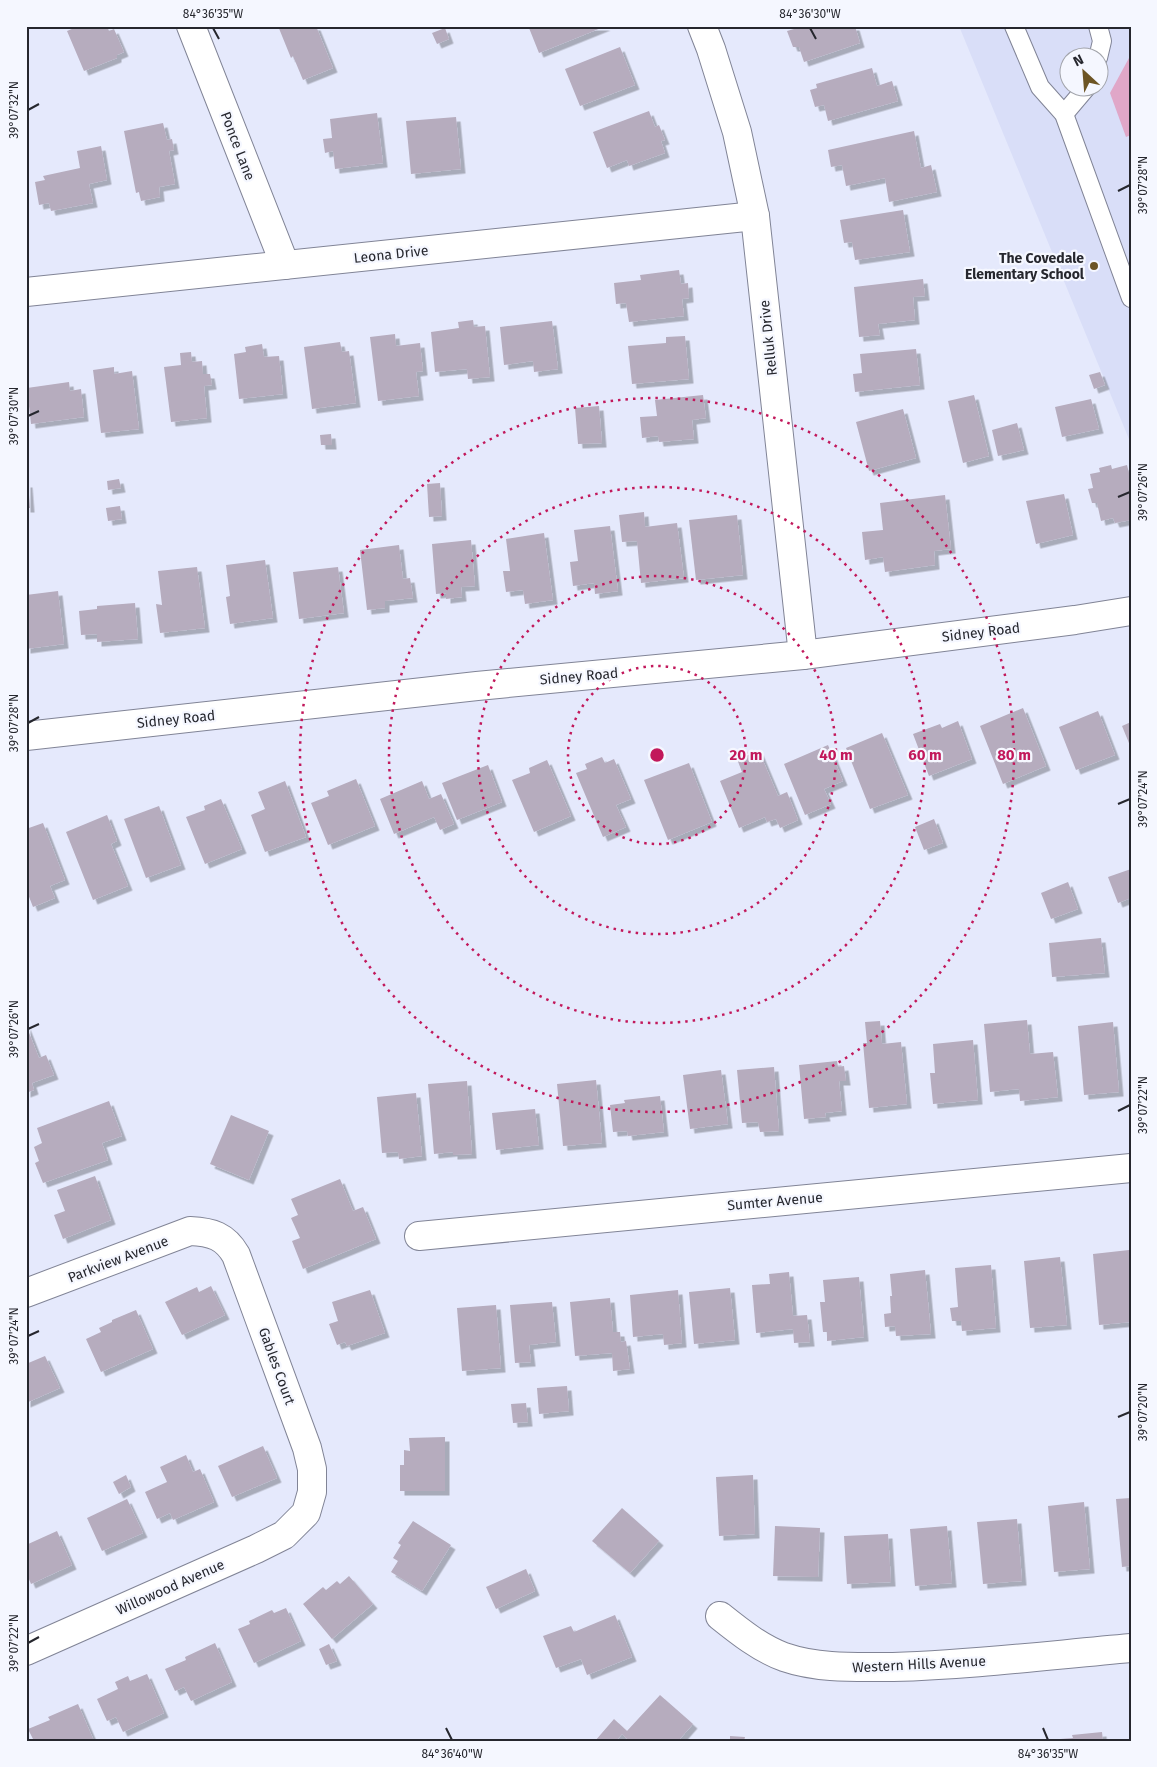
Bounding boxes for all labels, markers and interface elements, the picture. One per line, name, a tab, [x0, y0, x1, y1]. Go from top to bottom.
text: 84°36'35"W	[183, 7, 243, 21]
text: 84°36'30"W	[779, 7, 841, 21]
north arrow	[1060, 48, 1110, 98]
text: N	[1071, 51, 1086, 70]
text: 39°07'32"N	[7, 81, 21, 139]
street label: Ponce Lane	[217, 109, 258, 183]
text: 39°07'28"N	[1136, 156, 1150, 214]
street label: Leona Drive	[353, 242, 429, 267]
place label: The Covedale Elementary School	[965, 250, 1085, 283]
marker: The Covedale Elementary School	[1088, 260, 1100, 272]
street label: Relluk Drive	[756, 299, 781, 377]
text: 39°07'30"N	[7, 387, 21, 445]
text: 39°07'26"N	[1136, 463, 1150, 521]
street label: Sidney Road	[941, 619, 1021, 646]
street label: Sidney Road	[539, 665, 619, 688]
text: 39°07'28"N	[7, 694, 21, 752]
street label: Sidney Road	[136, 707, 216, 732]
centre of rings	[648, 746, 666, 764]
text: 20 m	[730, 746, 762, 764]
text: 40 m	[819, 746, 853, 764]
text: 60 m	[908, 746, 942, 764]
text: 80 m	[997, 746, 1031, 764]
text: 39°07'24"N	[1136, 770, 1150, 828]
text: 39°07'26"N	[7, 1000, 21, 1058]
text: 39°07'22"N	[1136, 1076, 1150, 1134]
street label: Sumter Avenue	[727, 1189, 824, 1214]
street label: Parkview Avenue	[66, 1232, 171, 1286]
text: 39°07'24"N	[7, 1307, 21, 1365]
street label: Gables Court	[255, 1325, 299, 1408]
text: 39°07'20"N	[1136, 1383, 1150, 1441]
street label: Willowood Avenue	[113, 1556, 227, 1619]
text: 39°07'22"N	[7, 1614, 21, 1672]
street label: Western Hills Avenue	[852, 1653, 986, 1676]
text: 84°36'40"W	[421, 1747, 483, 1761]
text: 84°36'35"W	[1018, 1747, 1078, 1761]

